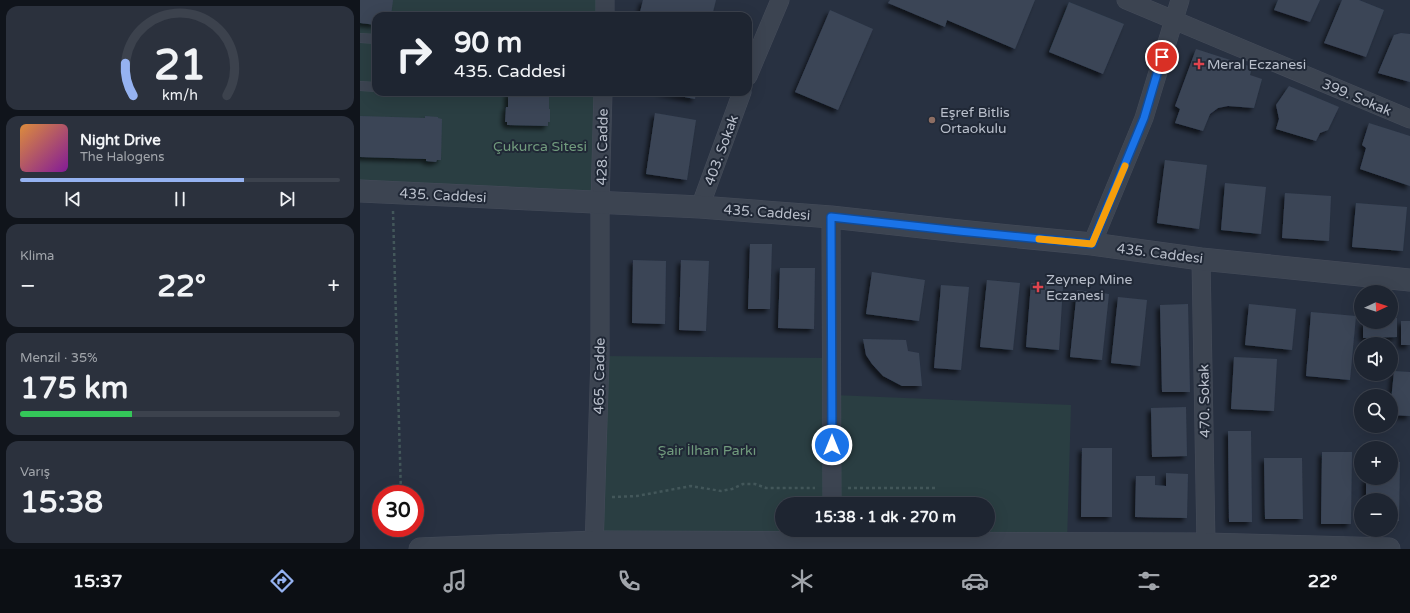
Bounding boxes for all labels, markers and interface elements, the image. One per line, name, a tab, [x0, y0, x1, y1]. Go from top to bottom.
text: 90 m	[454, 26, 522, 60]
icon: right	[388, 28, 440, 80]
pin	[1145, 40, 1179, 74]
text: 21	[154, 41, 206, 91]
icon: arrive	[1151, 46, 1173, 68]
place label: Meral Eczanesi	[1207, 56, 1306, 73]
marker: Meral Eczanesi	[1194, 59, 1204, 69]
text: 435. Caddesi	[454, 60, 566, 82]
street label: 399. Sokak	[1320, 75, 1394, 120]
text: km/h	[162, 87, 198, 104]
place label: Eşref Bitlis Ortaokulu	[940, 104, 1010, 137]
street label: 428. Cadde	[593, 108, 612, 186]
street label: 403. Sokak	[701, 112, 742, 188]
marker: Eşref Bitlis Ortaokulu	[927, 115, 937, 125]
text: Night Drive	[80, 131, 161, 149]
park label: Çukurca Sitesi	[493, 138, 587, 155]
text: The Halogens	[80, 149, 164, 165]
street label: 435. Caddesi	[399, 185, 487, 206]
icon: previous	[62, 188, 84, 210]
icon: pause	[169, 188, 191, 210]
icon: next	[276, 188, 298, 210]
street label: 435. Caddesi	[723, 201, 811, 224]
street label: 435. Caddesi	[1116, 240, 1204, 267]
text: Klima	[20, 248, 54, 264]
text: 22°	[157, 268, 206, 305]
place label: Zeynep Mine Eczanesi	[1046, 271, 1133, 304]
text: −	[20, 273, 36, 299]
text: +	[328, 273, 340, 299]
marker: Zeynep Mine Eczanesi	[1033, 282, 1043, 292]
north arrow	[1354, 285, 1398, 329]
map controls	[1354, 285, 1398, 537]
street label: 465. Cadde	[590, 337, 609, 415]
button: sound	[1354, 337, 1398, 381]
text: Menzil · 35%	[20, 350, 98, 366]
street label: 470. Sokak	[1195, 364, 1214, 438]
text: 175 km	[20, 370, 128, 407]
button: search	[1354, 389, 1398, 433]
position arrow	[811, 424, 853, 466]
button: +	[1354, 441, 1398, 485]
park label: Şair İlhan Parkı	[658, 442, 756, 459]
text: Varış	[20, 464, 50, 480]
text: 15:38	[20, 484, 103, 521]
speed limit sign: 30	[372, 485, 424, 537]
button: −	[1354, 493, 1398, 537]
text: 15:38 · 1 dk · 270 m	[814, 508, 956, 526]
icon: directions	[268, 567, 296, 595]
icon: music	[441, 567, 469, 595]
icon: phone	[615, 567, 643, 595]
icon: climate	[788, 567, 816, 595]
icon: car	[961, 567, 989, 595]
icon: filters	[1135, 567, 1163, 595]
text: 15:37	[73, 570, 123, 592]
text: 22°	[1308, 570, 1337, 592]

